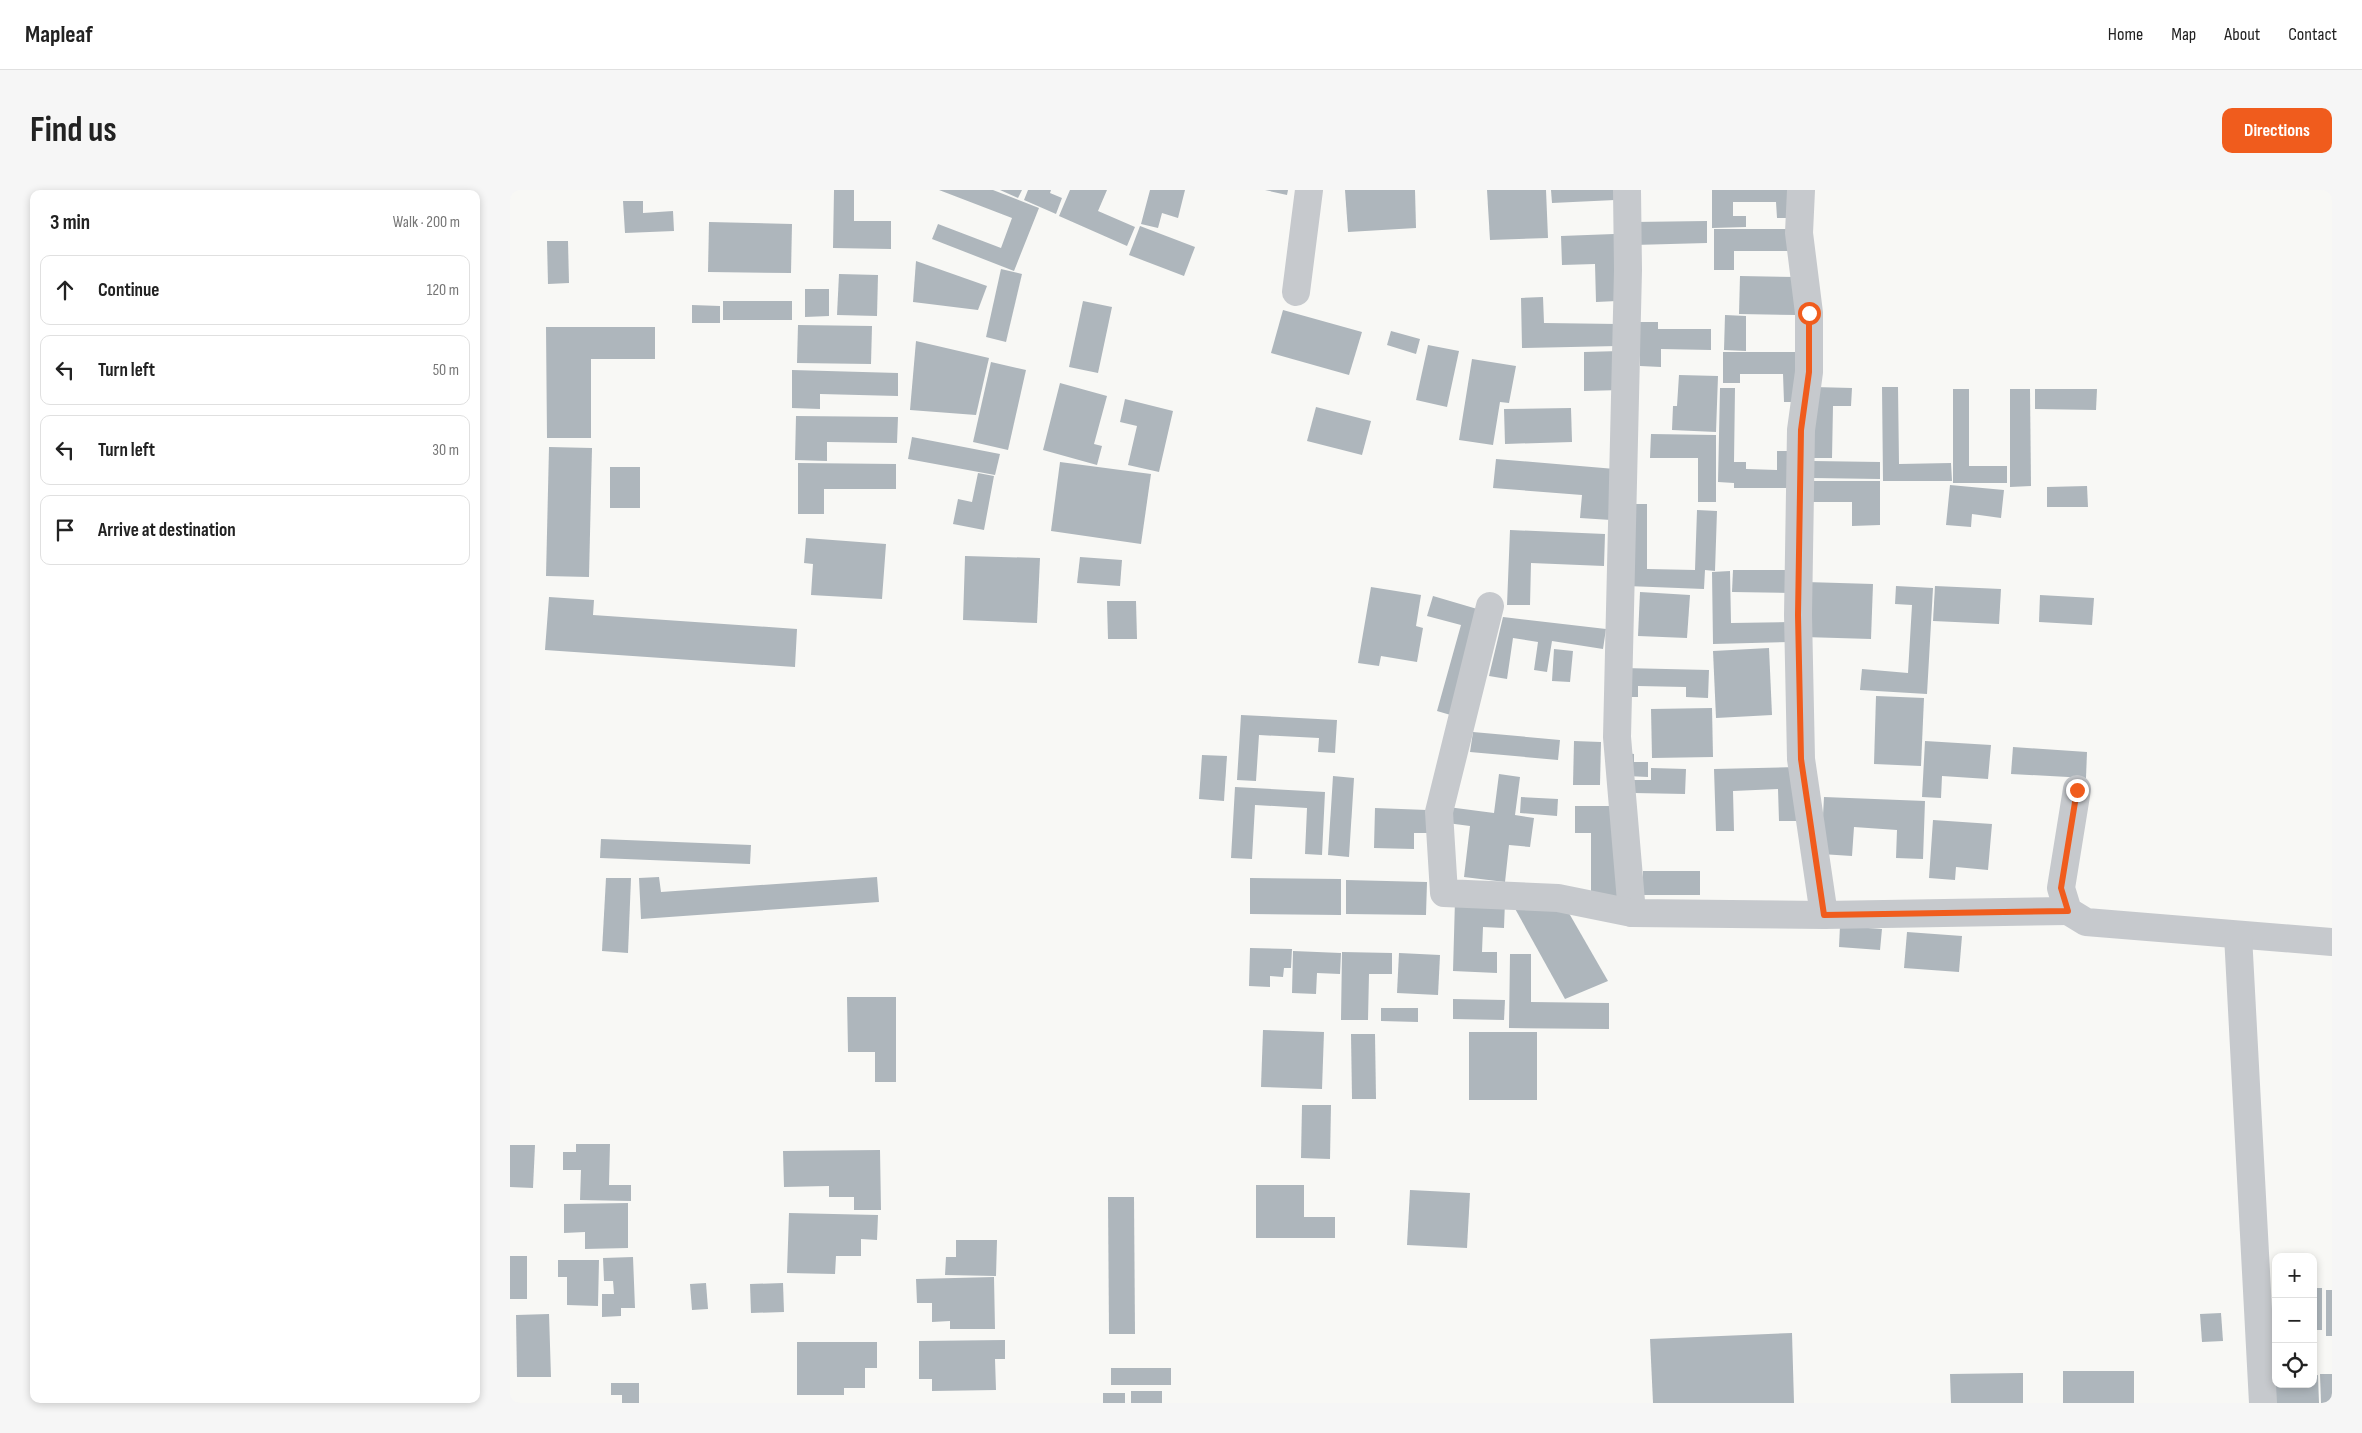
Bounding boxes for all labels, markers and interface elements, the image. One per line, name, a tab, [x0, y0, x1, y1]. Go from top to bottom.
text: Mapleaf	[25, 20, 93, 49]
text: Home	[2108, 24, 2143, 45]
text: Map	[2171, 24, 2196, 45]
text: About	[2224, 24, 2260, 45]
text: Contact	[2288, 24, 2337, 45]
button: Directions	[2222, 108, 2332, 153]
text: Find us	[30, 109, 117, 152]
text: 3 min	[50, 210, 90, 235]
text: Walk · 200 m	[393, 213, 460, 232]
icon: ahead	[51, 276, 79, 304]
text: Continue	[98, 279, 159, 302]
text: 120 m	[427, 281, 459, 300]
route start	[1798, 302, 1821, 325]
icon: left	[51, 356, 79, 384]
text: Turn left	[98, 359, 155, 382]
text: 50 m	[433, 361, 459, 380]
icon: left	[51, 436, 79, 464]
text: Turn left	[98, 439, 155, 462]
text: 30 m	[432, 441, 459, 460]
icon: arrive	[51, 516, 79, 544]
text: Arrive at destination	[98, 519, 236, 542]
route end	[2066, 779, 2089, 802]
map controls	[2272, 1253, 2317, 1388]
button: +	[2272, 1253, 2317, 1298]
button: −	[2272, 1298, 2317, 1343]
button: locate	[2272, 1343, 2317, 1388]

